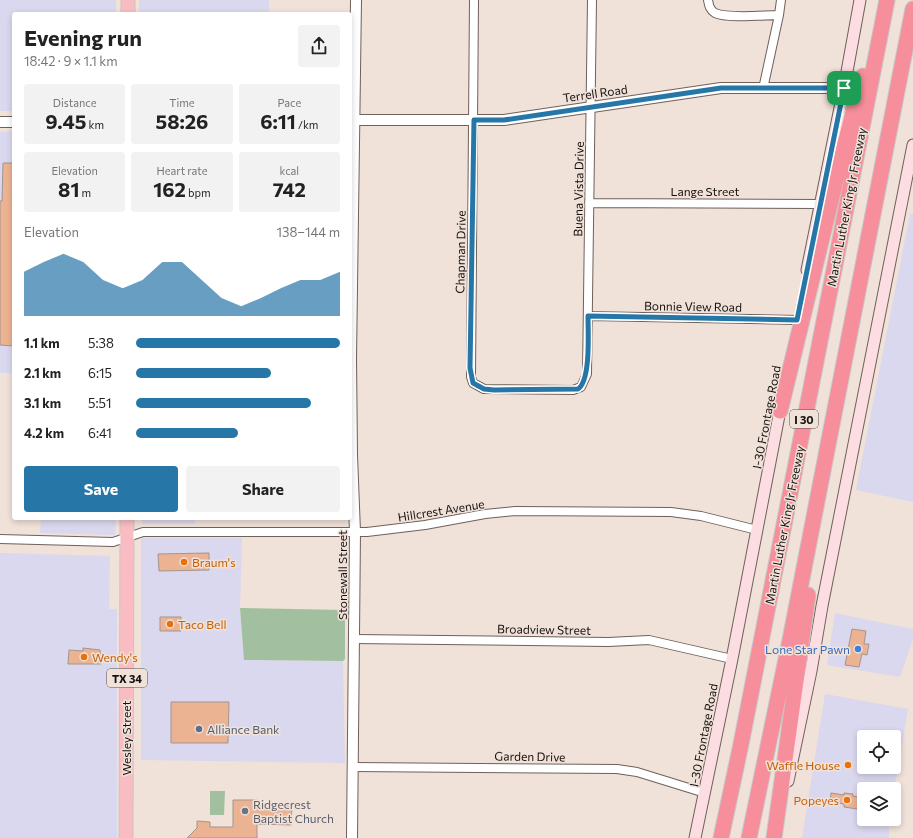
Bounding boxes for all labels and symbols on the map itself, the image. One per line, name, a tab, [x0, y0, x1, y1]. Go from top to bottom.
pin	[827, 71, 861, 105]
street label: Terrell Road	[562, 82, 628, 104]
street label: Martin Luther King Jr Freeway	[824, 126, 869, 288]
street label: Buena Vista Drive	[570, 141, 586, 237]
street label: Lange Street	[671, 184, 740, 198]
street label: Chapman Drive	[452, 210, 468, 294]
street label: Bonnie View Road	[644, 298, 742, 314]
street label: I-30 Frontage Road	[749, 364, 783, 470]
road number: I 30	[790, 410, 818, 428]
street label: Martin Luther King Jr Freeway	[762, 444, 807, 606]
street label: Hillcrest Avenue	[397, 496, 485, 524]
street label: Stonewall Street	[335, 530, 349, 620]
place label: Braum's	[192, 555, 236, 569]
marker: Braum's	[179, 557, 189, 567]
place label: Taco Bell	[178, 617, 227, 631]
marker: Taco Bell	[165, 619, 175, 629]
street label: Broadview Street	[497, 621, 591, 637]
place label: Lone Star Pawn	[765, 642, 850, 656]
marker: Lone Star Pawn	[853, 644, 863, 654]
place label: Wendy's	[92, 650, 138, 664]
marker: Wendy's	[79, 652, 89, 662]
road number: TX 34	[107, 669, 147, 687]
street label: I-30 Frontage Road	[686, 682, 720, 788]
street label: Wesley Street	[119, 701, 133, 775]
place label: Alliance Bank	[207, 722, 280, 736]
marker: Alliance Bank	[194, 724, 204, 734]
street label: Garden Drive	[494, 748, 566, 764]
place label: Waffle House	[767, 758, 840, 772]
marker: Waffle House	[843, 760, 853, 770]
place label: Popeyes	[793, 793, 839, 807]
marker: Popeyes	[842, 795, 852, 805]
place label: Ridgecrest Baptist Church	[253, 797, 334, 825]
marker: Ridgecrest Baptist Church	[240, 806, 250, 816]

